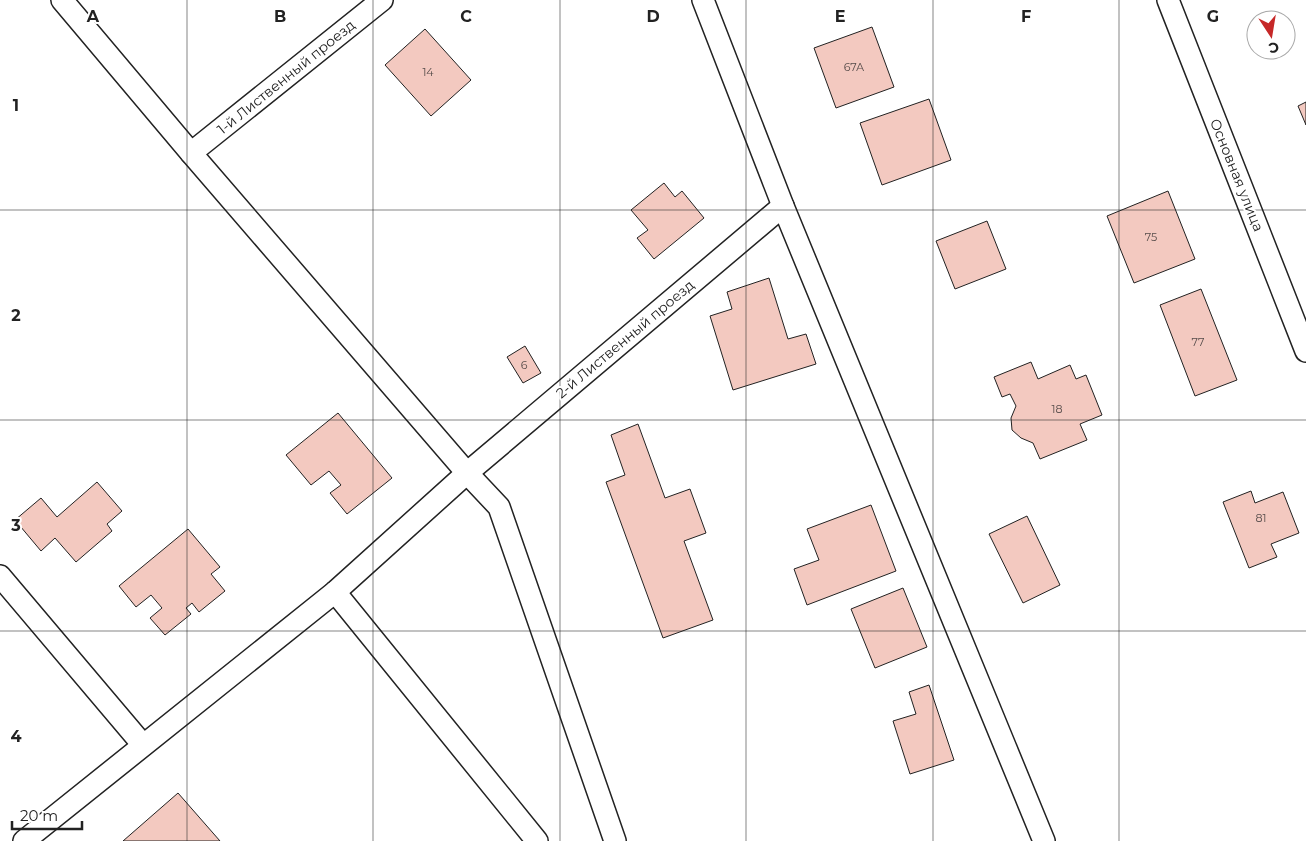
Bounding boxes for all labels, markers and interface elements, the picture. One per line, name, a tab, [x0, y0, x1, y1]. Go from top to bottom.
text: A	[86, 7, 100, 26]
text: B	[274, 7, 286, 26]
text: C	[460, 7, 472, 26]
text: D	[646, 7, 660, 26]
text: E	[835, 7, 845, 26]
text: F	[1021, 7, 1031, 26]
text: G	[1207, 7, 1219, 26]
north arrow	[1246, 10, 1296, 60]
street label: 1-й Лиственный проезд	[213, 16, 359, 138]
text: С	[1267, 38, 1281, 58]
house number: 67А	[844, 60, 865, 74]
house number: 14	[422, 65, 434, 79]
text: 1	[13, 96, 19, 115]
street label: Основная улица	[1206, 116, 1268, 234]
house number: 75	[1145, 230, 1157, 244]
street label: 2-й Лиственный проезд	[552, 276, 698, 402]
text: 2	[11, 306, 21, 325]
house number: 77	[1192, 335, 1204, 349]
house number: 6	[521, 358, 528, 372]
house number: 18	[1052, 402, 1063, 416]
house number: 81	[1256, 511, 1267, 525]
text: 3	[10, 516, 21, 535]
text: 4	[10, 727, 22, 746]
scale bar	[12, 798, 82, 830]
text: 20 m	[20, 806, 58, 825]

